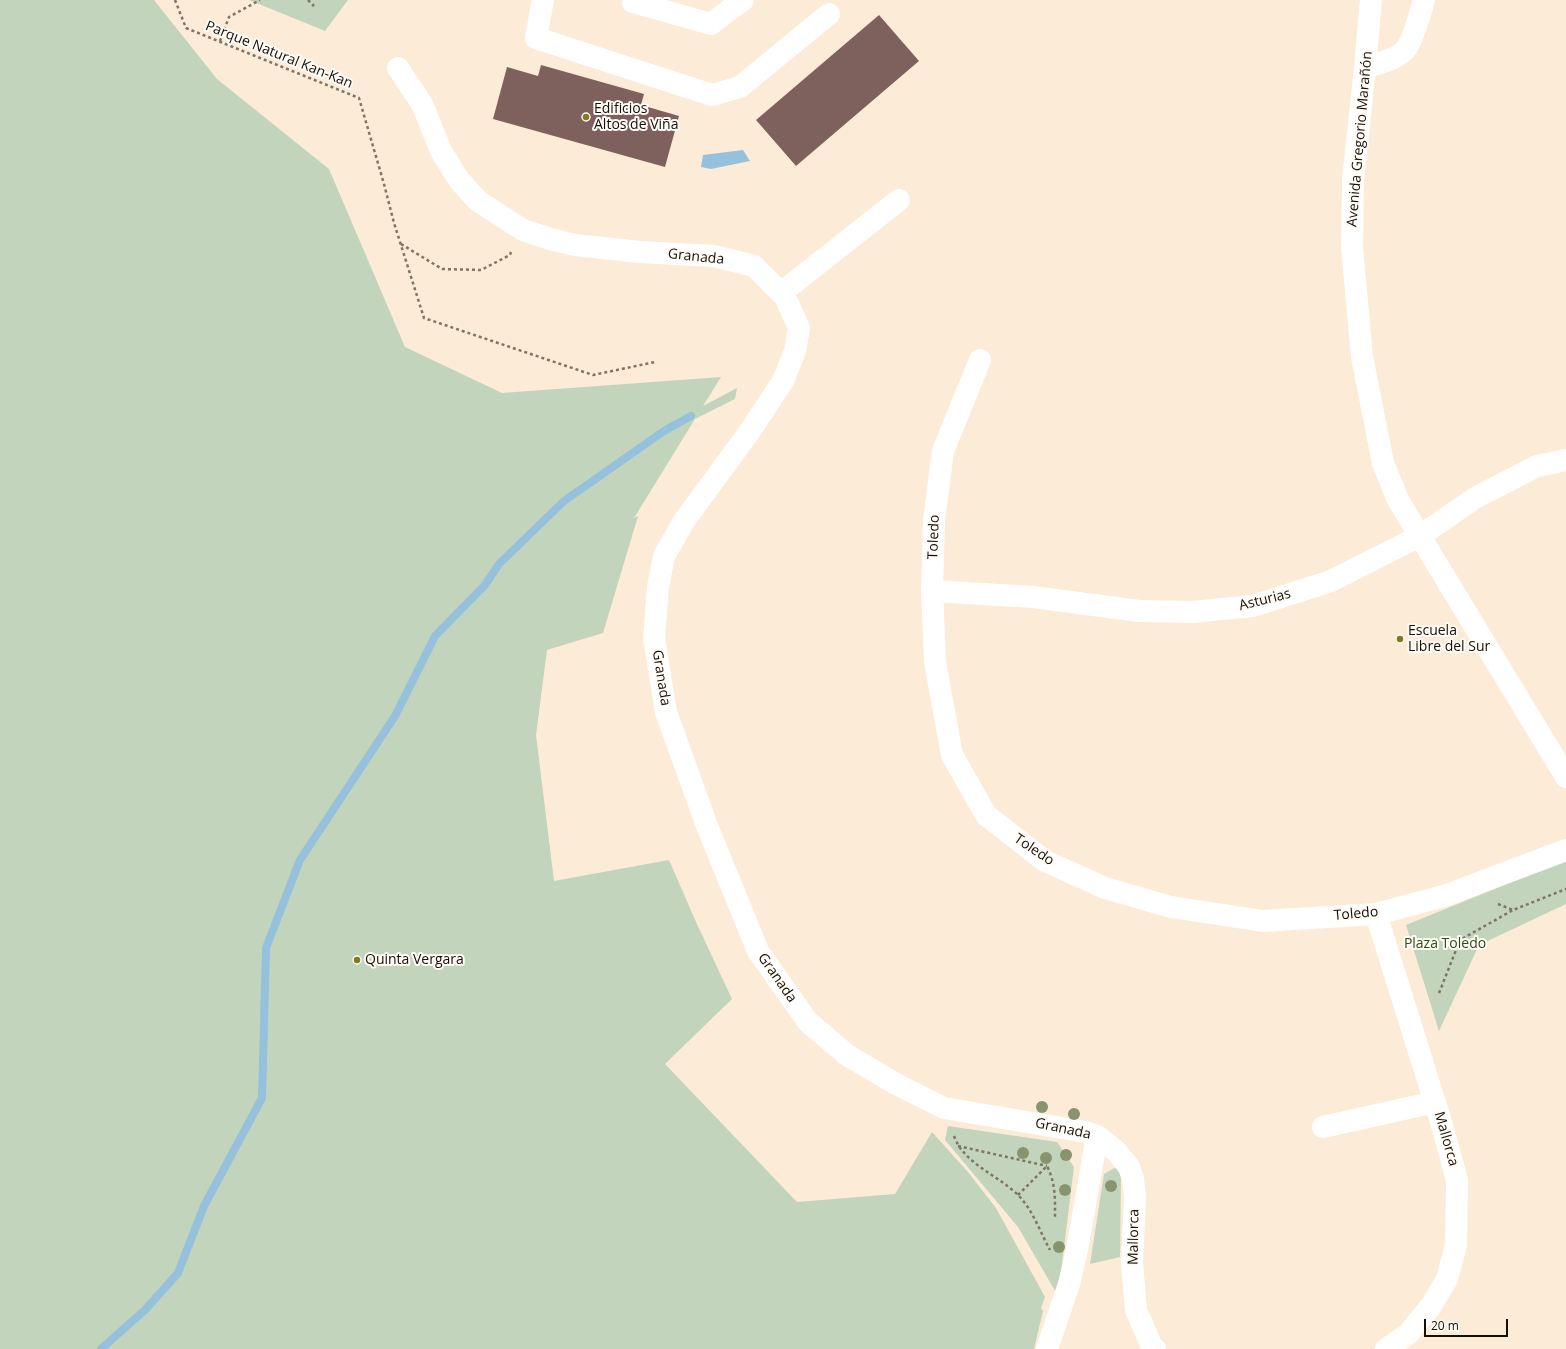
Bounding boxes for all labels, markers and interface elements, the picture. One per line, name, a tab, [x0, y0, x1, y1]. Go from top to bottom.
street label: Parque Natural Kan-Kan	[203, 18, 355, 92]
street label: Avenida Gregorio Marañón	[1344, 50, 1376, 228]
place label: Edificios Altos de Viña	[594, 101, 678, 134]
marker: Edificios Altos de Viña	[581, 112, 591, 122]
street label: Granada	[667, 246, 725, 268]
street label: Toledo	[925, 514, 943, 560]
street label: Asturias	[1237, 585, 1293, 615]
place label: Escuela Libre del Sur	[1408, 623, 1490, 656]
marker: Escuela Libre del Sur	[1395, 634, 1405, 644]
street label: Granada	[648, 649, 674, 707]
street label: Toledo	[1011, 831, 1057, 869]
street label: Toledo	[1333, 904, 1379, 924]
park label: Plaza Toledo	[1404, 936, 1486, 952]
street label: Granada	[754, 950, 800, 1006]
place label: Quinta Vergara	[365, 952, 464, 968]
marker: Quinta Vergara	[352, 955, 362, 965]
street label: Mallorca	[1430, 1110, 1462, 1168]
street label: Granada	[1034, 1115, 1092, 1143]
street label: Mallorca	[1125, 1209, 1143, 1265]
scale bar	[1426, 1311, 1510, 1337]
text: 20 m	[1431, 1317, 1459, 1334]

